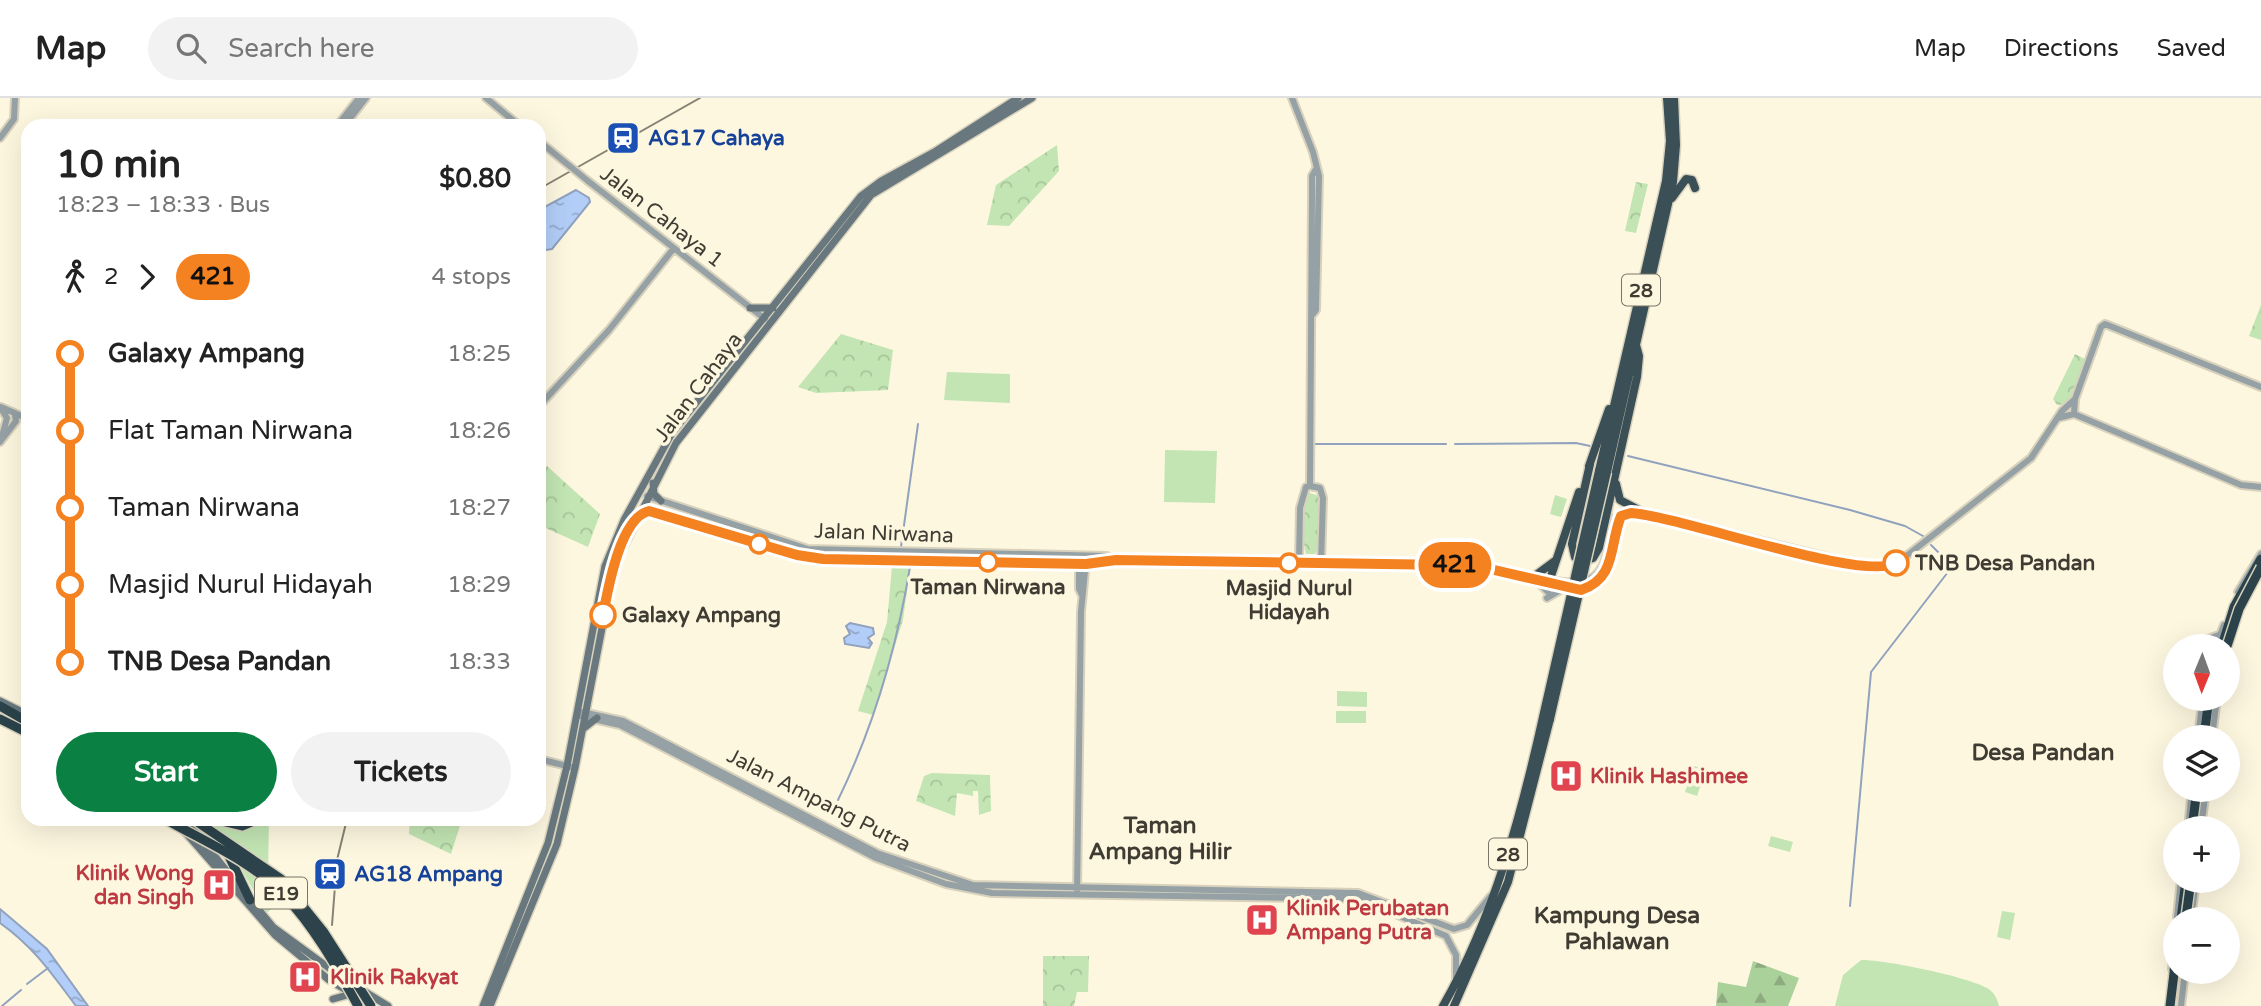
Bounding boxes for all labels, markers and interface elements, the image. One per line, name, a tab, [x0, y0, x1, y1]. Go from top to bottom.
search box	[148, 17, 638, 80]
text: Map	[35, 29, 106, 68]
icon: search	[172, 29, 210, 67]
text: Search here	[228, 33, 374, 64]
text: Map	[1914, 34, 1966, 63]
text: Directions	[2004, 34, 2119, 63]
text: Saved	[2157, 34, 2226, 63]
station icon: AG17 Cahaya	[604, 119, 642, 157]
place label: AG17 Cahaya	[648, 126, 785, 151]
text: 10 min	[56, 142, 181, 188]
street label: Jalan Cahaya 1	[595, 162, 728, 273]
text: $0.80	[439, 163, 511, 194]
text: 18:23 – 18:33 · Bus	[56, 191, 270, 219]
icon: walk	[56, 258, 94, 296]
icon: forward	[128, 258, 166, 296]
text: 421	[190, 262, 236, 291]
text: 2	[104, 263, 118, 291]
text: 4 stops	[431, 263, 511, 291]
road number: 28	[1622, 274, 1660, 306]
street label: Jalan Cahaya	[649, 328, 748, 447]
text: Galaxy Ampang	[108, 338, 305, 369]
text: 18:25	[447, 340, 511, 368]
text: Flat Taman Nirwana	[108, 415, 353, 446]
text: 18:26	[447, 417, 511, 445]
text: Taman Nirwana	[108, 492, 300, 523]
text: 18:27	[447, 494, 511, 522]
street label: Jalan Nirwana	[814, 519, 954, 548]
unlabelled marker	[749, 534, 769, 554]
line badge: 421	[1415, 542, 1495, 588]
text: 421	[1432, 550, 1478, 579]
marker: TNB Desa Pandan	[1883, 550, 1909, 576]
place label: TNB Desa Pandan	[1914, 551, 2095, 576]
marker: Taman Nirwana	[978, 552, 998, 572]
marker: Masjid Nurul Hidayah	[1279, 553, 1299, 573]
text: Masjid Nurul Hidayah	[108, 569, 373, 600]
text: 18:29	[447, 571, 511, 599]
place label: Taman Nirwana	[909, 575, 1066, 600]
place label: Masjid Nurul Hidayah	[1226, 576, 1352, 625]
marker: Galaxy Ampang	[590, 602, 616, 628]
place label: Galaxy Ampang	[622, 603, 781, 628]
north arrow	[2163, 634, 2240, 710]
map controls	[2163, 634, 2240, 984]
text: TNB Desa Pandan	[108, 646, 331, 677]
text: 18:33	[447, 648, 511, 676]
button: layers	[2163, 725, 2240, 802]
button: Start	[56, 732, 277, 812]
button: Tickets	[291, 732, 511, 812]
district label: Desa Pandan	[1971, 739, 2115, 767]
street label: Jalan Ampang Putra	[723, 743, 915, 858]
hospital icon: Klinik Hashimee	[1547, 757, 1585, 795]
place label: Klinik Hashimee	[1590, 764, 1748, 789]
district label: Taman Ampang Hilir	[1088, 812, 1233, 866]
button: +	[2163, 816, 2240, 893]
road number: 28	[1489, 838, 1527, 870]
station icon: AG18 Ampang	[311, 855, 349, 893]
place label: Klinik Wong dan Singh	[75, 861, 194, 910]
place label: AG18 Ampang	[354, 862, 503, 887]
hospital icon: Klinik Wong dan Singh	[200, 866, 238, 904]
road number: E19	[255, 878, 307, 908]
place label: Klinik Perubatan Ampang Putra	[1286, 896, 1449, 945]
hospital icon: Klinik Perubatan Ampang Putra	[1243, 901, 1281, 939]
district label: Kampung Desa Pahlawan	[1534, 902, 1700, 956]
button: −	[2163, 907, 2240, 984]
hospital icon: Klinik Rakyat	[286, 958, 324, 996]
place label: Klinik Rakyat	[330, 965, 458, 990]

